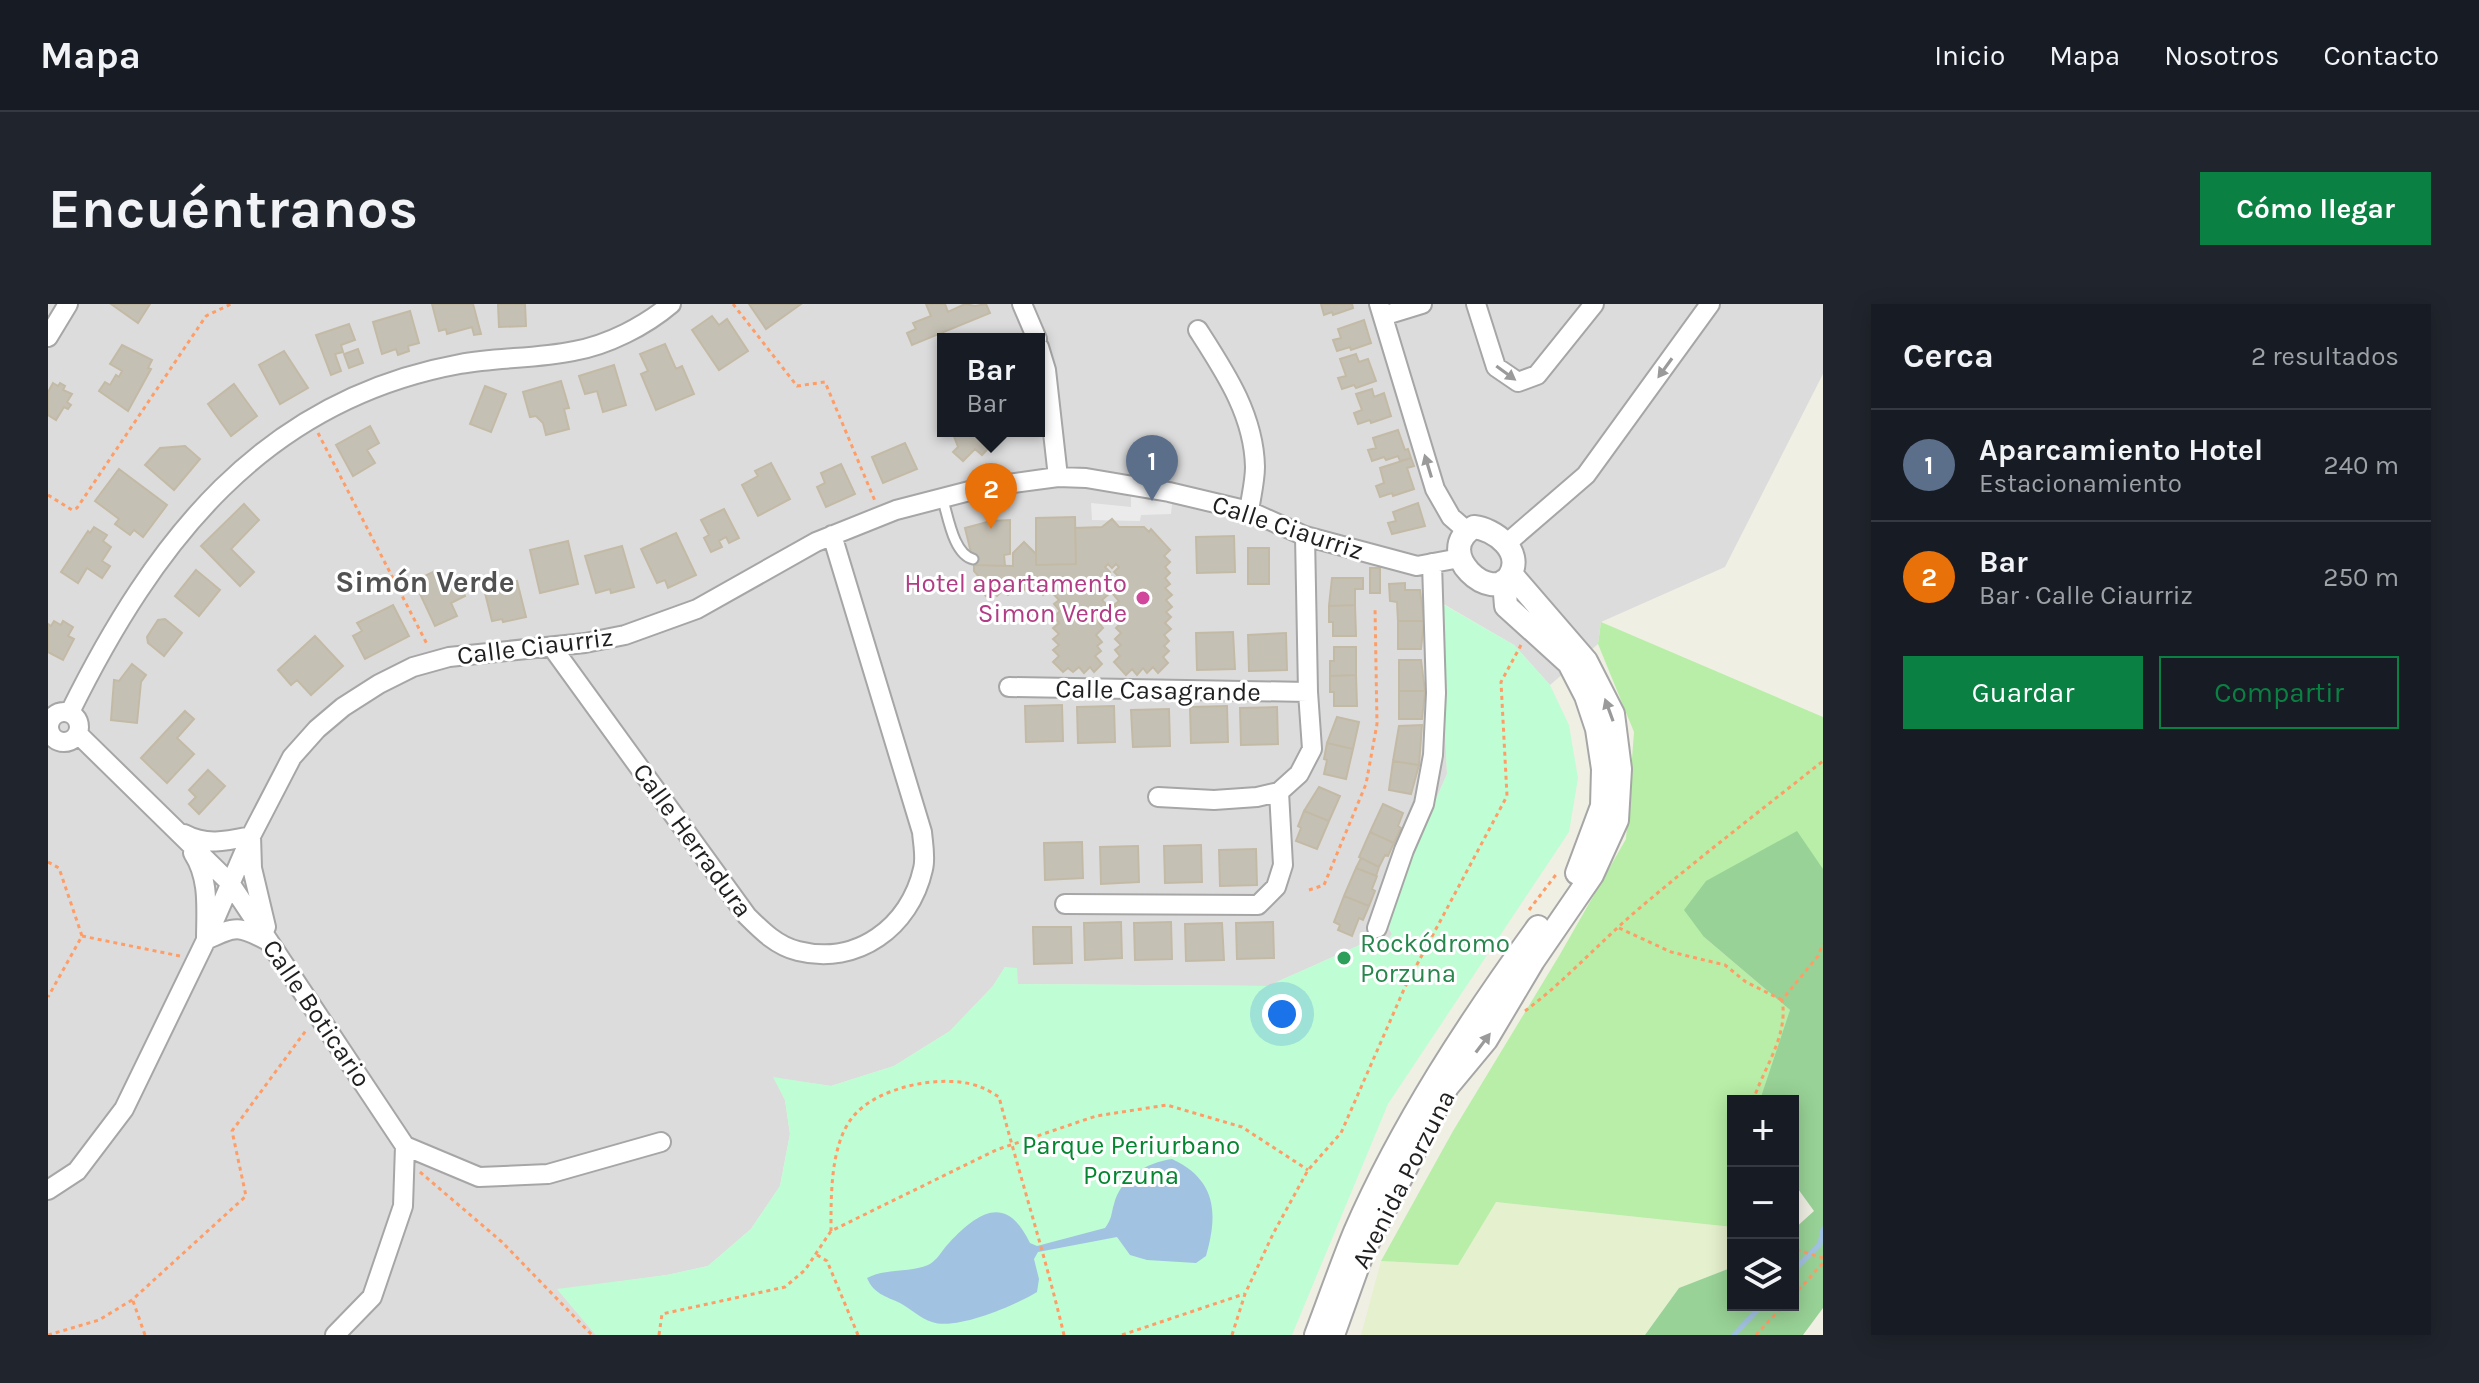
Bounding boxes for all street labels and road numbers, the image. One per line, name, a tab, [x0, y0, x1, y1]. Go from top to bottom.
street label: Calle Ciaurriz	[1208, 488, 1367, 566]
street label: Calle Ciaurriz	[455, 622, 615, 671]
street label: Calle Casagrande	[1055, 673, 1261, 708]
street label: Calle Herradura	[626, 757, 759, 923]
street label: Calle Boticario	[256, 934, 377, 1093]
street label: Avenida Porzuna	[1345, 1085, 1462, 1274]

